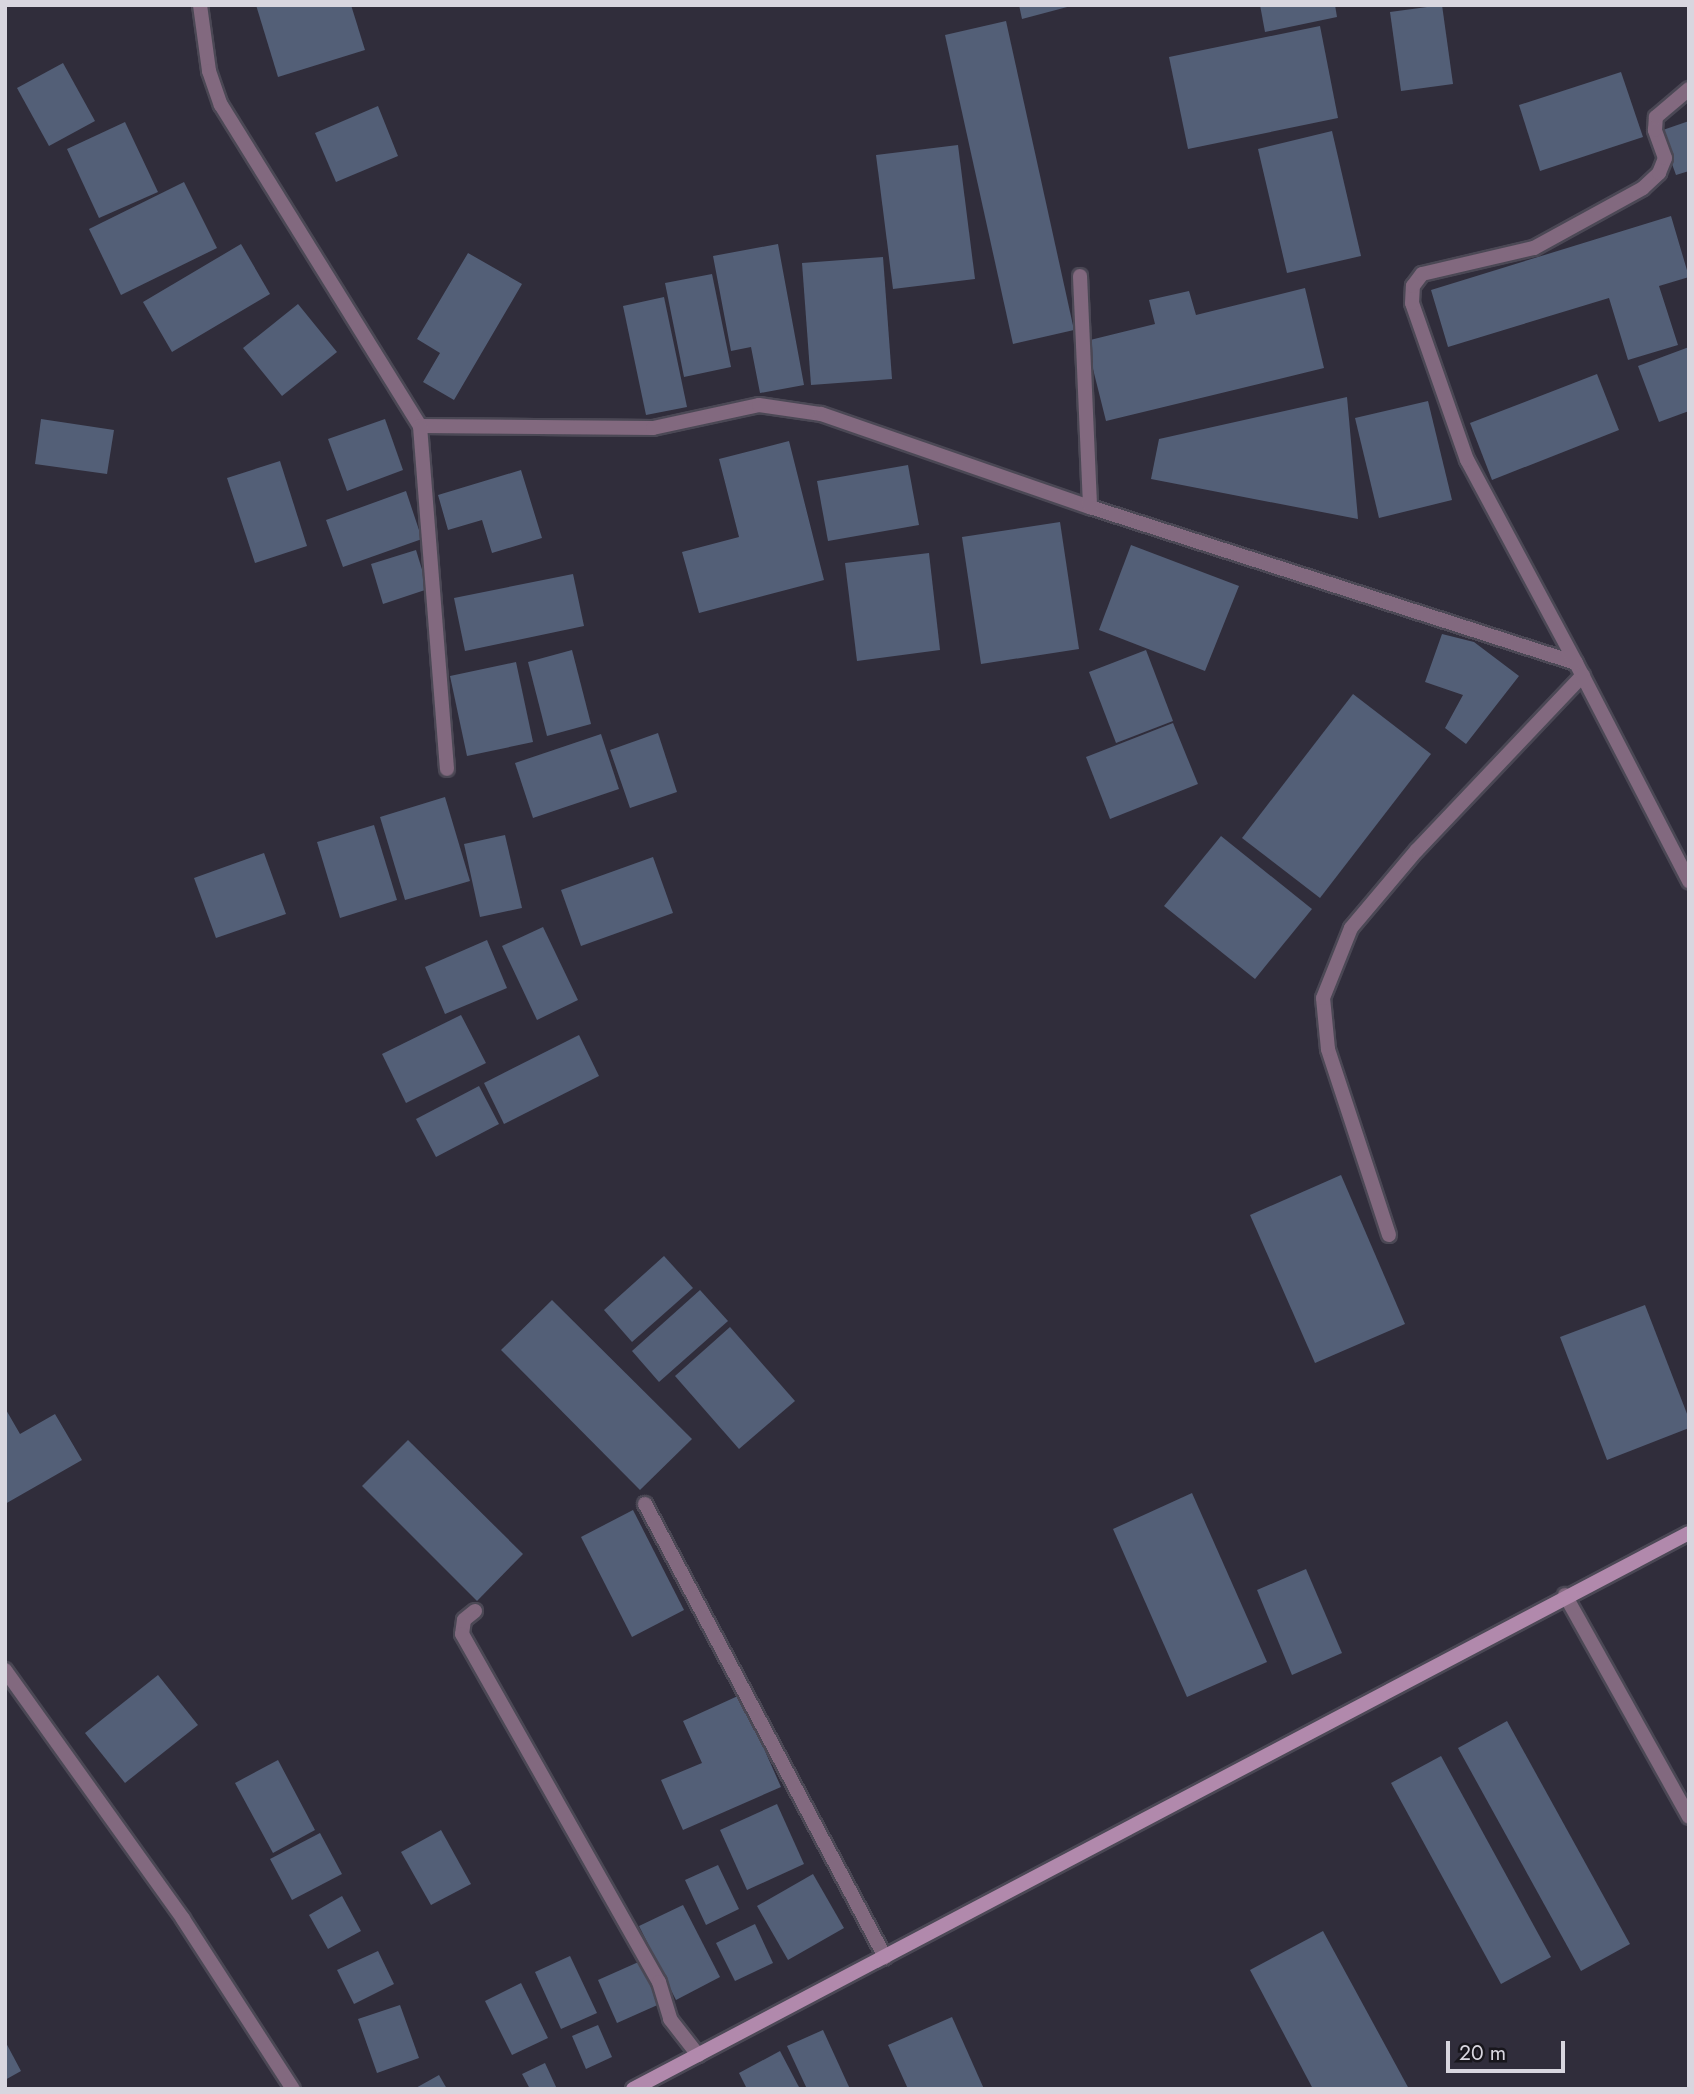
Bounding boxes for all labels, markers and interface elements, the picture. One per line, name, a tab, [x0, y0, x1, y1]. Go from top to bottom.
scale bar	[1449, 2028, 1568, 2072]
text: 20 m	[1459, 2038, 1506, 2068]

